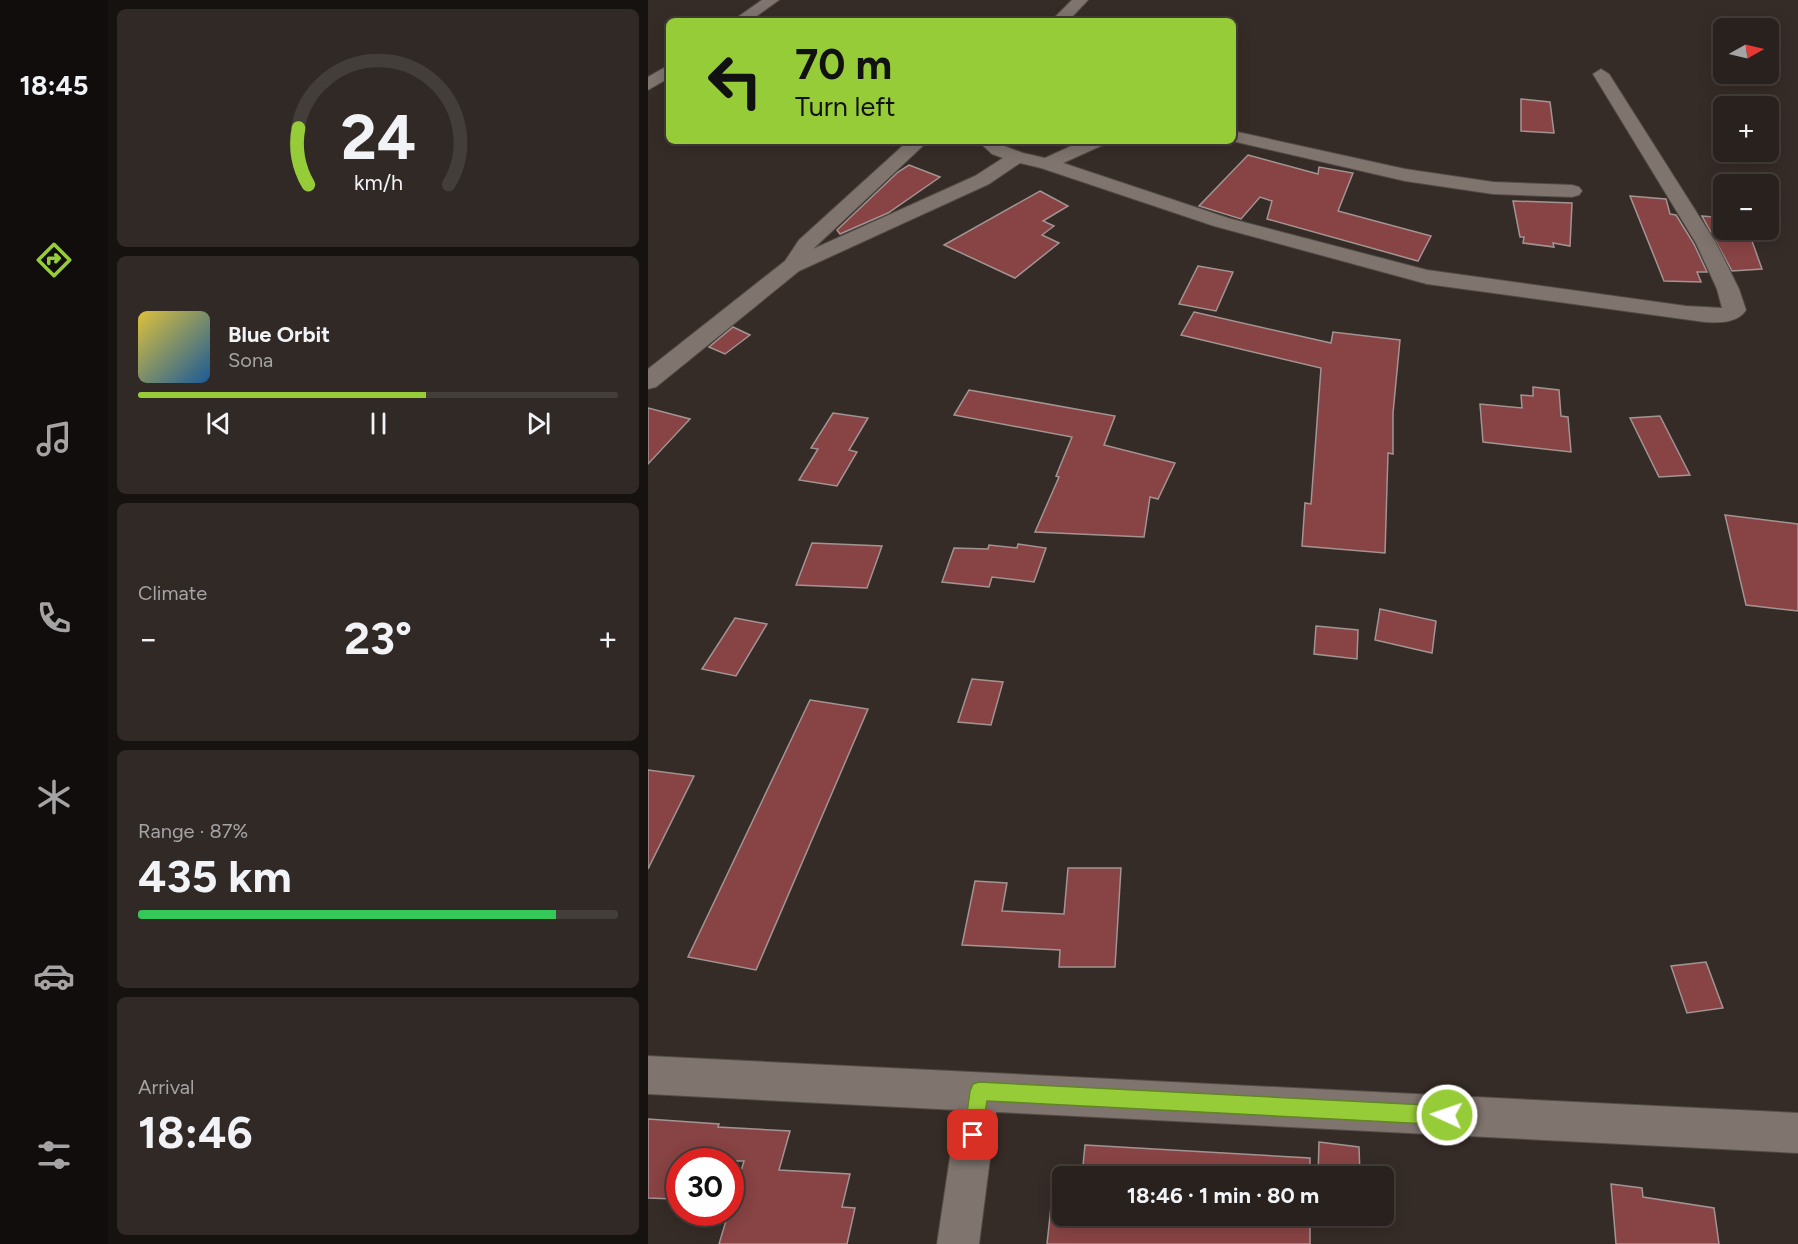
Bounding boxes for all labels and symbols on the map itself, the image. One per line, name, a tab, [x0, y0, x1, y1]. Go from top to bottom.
north arrow	[1713, 18, 1779, 84]
position arrow	[1415, 1083, 1479, 1147]
pin	[947, 1109, 998, 1160]
speed limit sign: 30	[666, 1148, 744, 1226]

